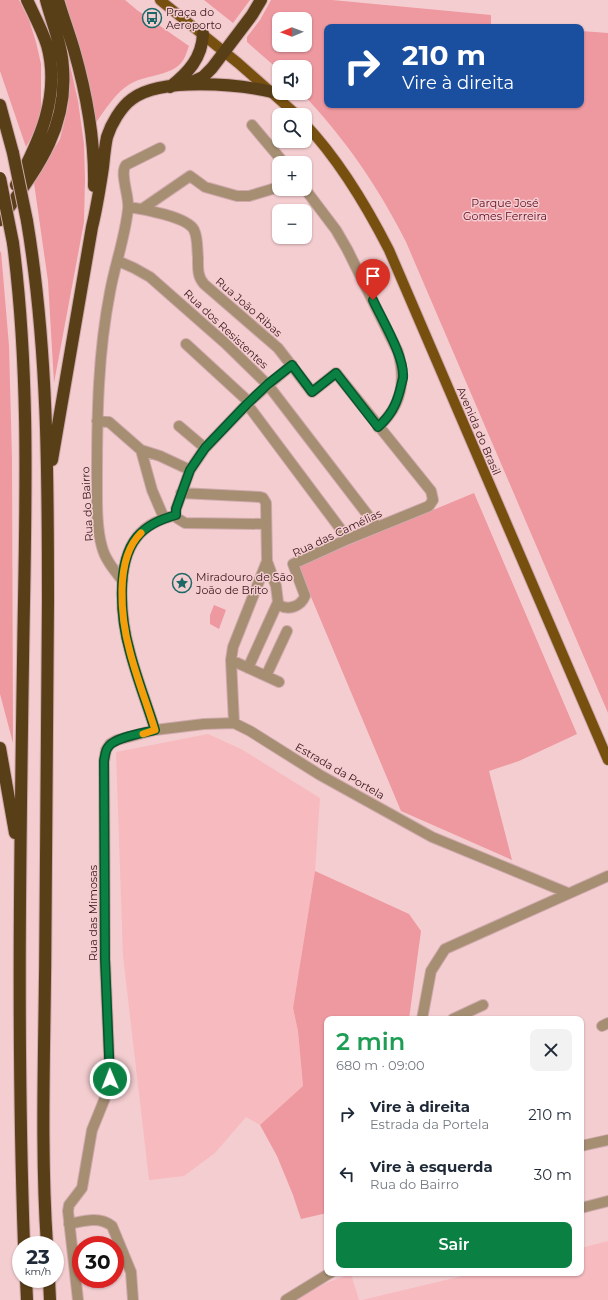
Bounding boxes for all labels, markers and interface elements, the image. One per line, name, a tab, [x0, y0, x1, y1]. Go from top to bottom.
place label: Praça do Aeroporto	[166, 5, 222, 32]
bus stop icon: Praça do Aeroporto	[141, 7, 163, 29]
north arrow	[272, 12, 312, 52]
map controls	[272, 12, 312, 244]
text: 210 m	[402, 38, 486, 72]
icon: right	[336, 40, 388, 92]
button: sound	[272, 60, 312, 100]
text: Vire à direita	[402, 72, 514, 94]
button: search	[272, 108, 312, 148]
button: +	[272, 156, 312, 196]
park label: Parque José Gomes Ferreira	[463, 196, 547, 223]
button: −	[272, 204, 312, 244]
pin	[356, 259, 390, 300]
icon: arrive	[362, 265, 384, 287]
street label: Rua João Ribas	[213, 274, 286, 340]
street label: Rua dos Resistentes	[181, 286, 272, 372]
street label: Avenida do Brasil	[454, 385, 504, 477]
street label: Rua do Bairro	[78, 466, 96, 542]
street label: Rua das Camélias	[290, 506, 385, 560]
place label: Miradouro de São João de Brito	[195, 570, 293, 597]
place icon: Miradouro de São João de Brito	[171, 572, 193, 594]
street label: Estrada da Portela	[293, 740, 387, 802]
street label: Rua das Mimosas	[86, 864, 100, 961]
text: 2 min	[336, 1027, 405, 1056]
button: close	[530, 1029, 572, 1071]
text: 680 m · 09:00	[336, 1057, 425, 1073]
position arrow	[89, 1058, 131, 1100]
text: Vire à direita	[370, 1097, 470, 1116]
icon: right	[336, 1103, 358, 1125]
text: 210 m	[528, 1105, 572, 1124]
text: Estrada da Portela	[370, 1116, 489, 1132]
text: Vire à esquerda	[370, 1157, 493, 1176]
icon: left	[336, 1163, 358, 1185]
text: 30 m	[534, 1165, 572, 1184]
text: Rua do Bairro	[370, 1176, 459, 1192]
button: Sair	[336, 1222, 572, 1268]
speed limit sign: 30	[72, 1236, 124, 1288]
text: 23	[26, 1245, 50, 1269]
text: km/h	[25, 1265, 51, 1278]

